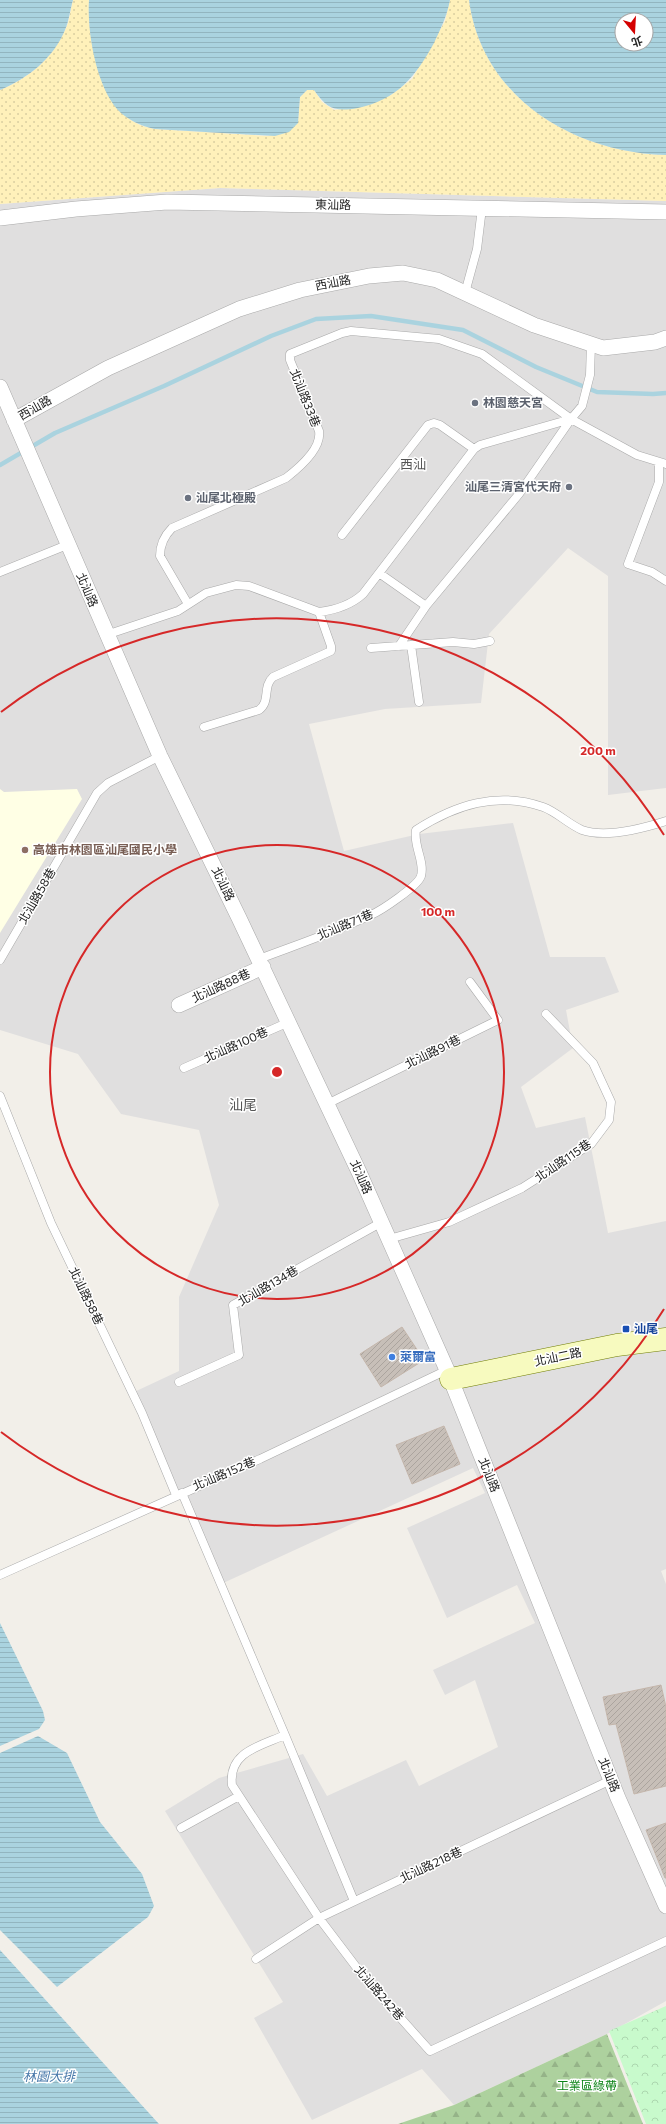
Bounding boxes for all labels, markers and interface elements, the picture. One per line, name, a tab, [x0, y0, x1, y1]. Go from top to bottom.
north arrow	[614, 12, 654, 52]
text: 北	[630, 34, 644, 50]
street label: 東汕路	[315, 197, 351, 211]
street label: 西汕路	[314, 272, 352, 292]
street label: 北汕路33巷	[288, 366, 324, 429]
street label: 西汕路	[15, 392, 54, 422]
place label: 林園慈天宮	[483, 395, 543, 409]
marker: 林園慈天宮	[470, 398, 480, 408]
district label: 西汕	[400, 456, 426, 472]
place label: 汕尾三清宮代天府	[465, 479, 561, 493]
marker: 汕尾三清宮代天府	[564, 482, 574, 492]
place label: 汕尾北極殿	[196, 490, 256, 504]
marker: 汕尾北極殿	[183, 493, 193, 503]
street label: 北汕路	[74, 570, 101, 609]
text: 200 m	[580, 743, 616, 757]
place label: 高雄市林園區汕尾國民小學	[33, 842, 177, 856]
marker: 高雄市林園區汕尾國民小學	[20, 845, 30, 855]
street label: 北汕路	[210, 864, 238, 903]
street label: 北汕路58巷	[15, 865, 58, 926]
text: 100 m	[421, 904, 455, 918]
street label: 北汕路71巷	[315, 906, 375, 942]
street label: 北汕路88巷	[189, 966, 252, 1005]
street label: 北汕路100巷	[201, 1024, 270, 1064]
street label: 北汕路91巷	[402, 1032, 463, 1071]
centre of rings	[270, 1065, 284, 1079]
district label: 汕尾	[229, 1096, 257, 1113]
street label: 北汕路115巷	[532, 1136, 593, 1184]
street label: 北汕路	[348, 1157, 376, 1196]
street label: 北汕路134巷	[235, 1262, 300, 1308]
street label: 北汕路58巷	[67, 1265, 107, 1327]
place label: 汕尾	[634, 1321, 658, 1335]
marker: 汕尾	[621, 1324, 631, 1334]
street label: 北汕二路	[533, 1344, 583, 1368]
place label: 萊爾富	[400, 1349, 436, 1363]
marker: 萊爾富	[387, 1352, 397, 1362]
street label: 北汕路152巷	[190, 1454, 257, 1493]
street label: 北汕路	[477, 1455, 503, 1494]
street label: 北汕路	[597, 1755, 623, 1794]
street label: 北汕路218巷	[397, 1844, 464, 1885]
street label: 北汕路242巷	[352, 1962, 407, 2023]
water label: 林園大排	[23, 2068, 77, 2084]
park label: 工業區綠帶	[557, 2078, 617, 2092]

